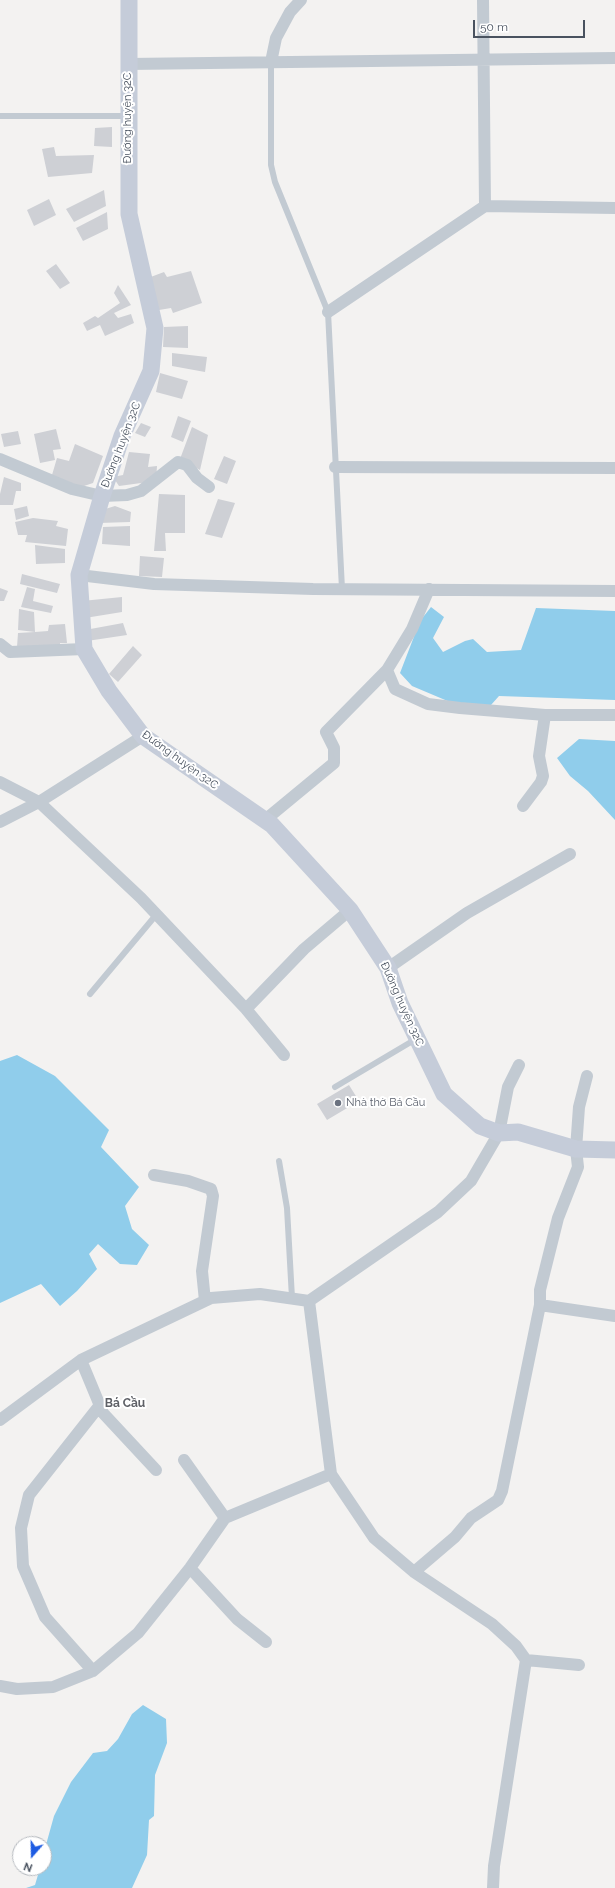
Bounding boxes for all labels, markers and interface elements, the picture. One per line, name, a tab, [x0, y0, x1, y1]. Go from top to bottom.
scale bar	[475, 12, 587, 38]
text: 50 m	[480, 20, 508, 34]
street label: Đường huyện 32C	[121, 73, 135, 163]
street label: Đường huyện 32C	[99, 400, 143, 490]
street label: Đường huyện 32C	[139, 728, 221, 792]
street label: Đường huyện 32C	[378, 960, 426, 1048]
place label: Nhà thờ Bá Cầu	[346, 1096, 425, 1110]
marker: Nhà thờ Bá Cầu	[333, 1098, 343, 1108]
district label: Bá Cầu	[105, 1396, 145, 1410]
north arrow	[12, 1836, 52, 1876]
text: N	[22, 1859, 34, 1874]

